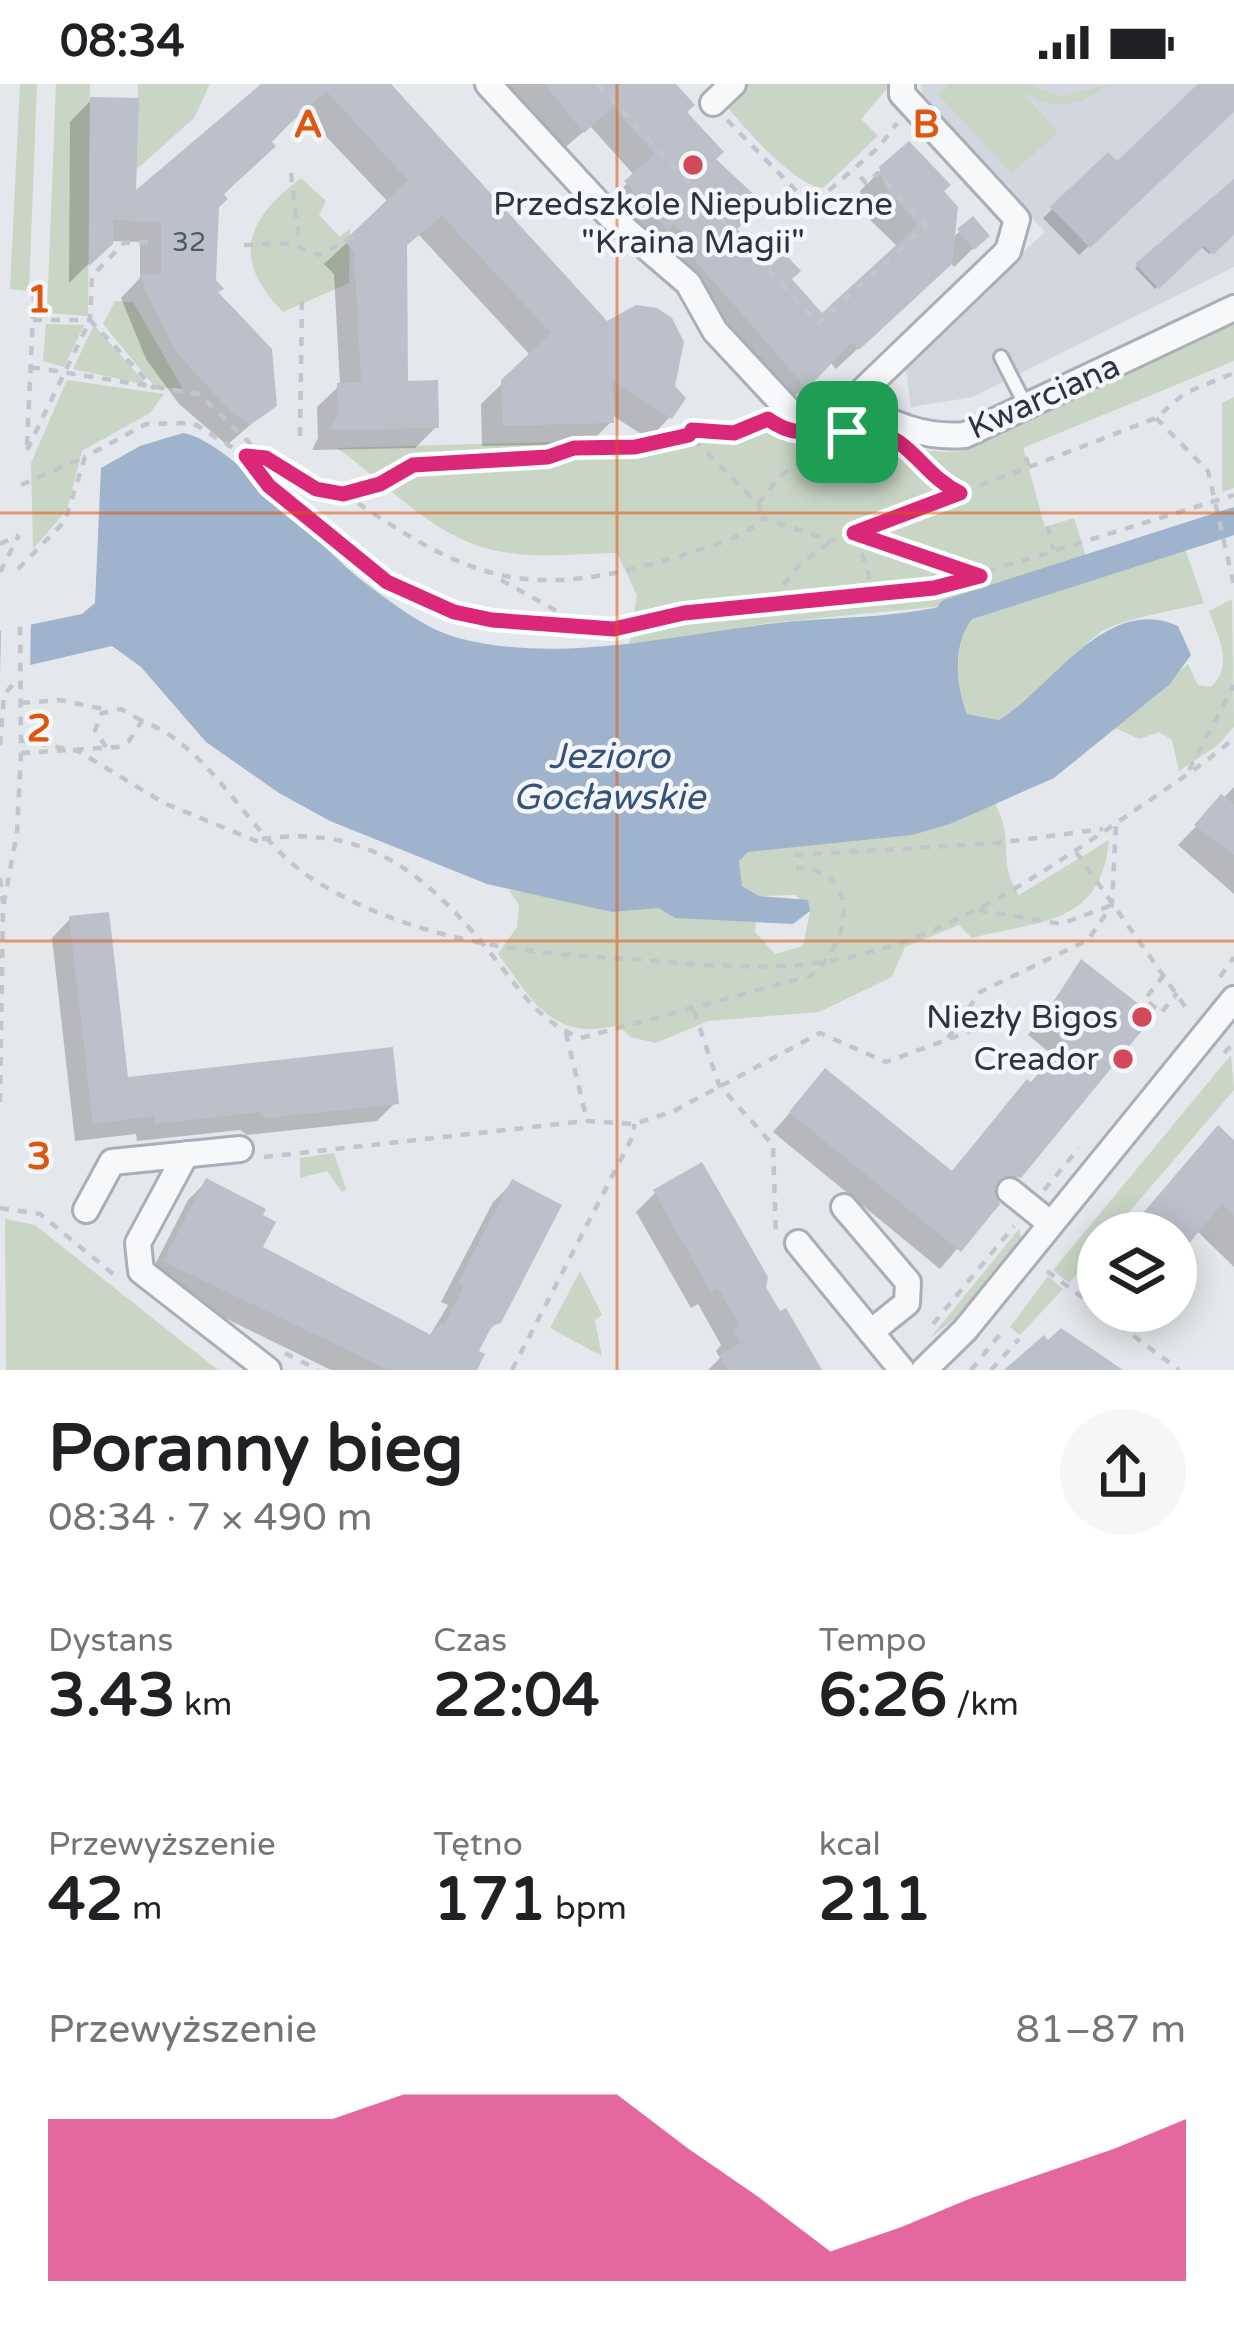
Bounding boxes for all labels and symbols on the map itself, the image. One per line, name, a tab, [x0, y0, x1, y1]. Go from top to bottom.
text: A	[293, 101, 323, 148]
text: B	[912, 101, 940, 148]
marker: Przedszkole Niepubliczne "Kraina Magii"	[680, 152, 706, 178]
place label: Przedszkole Niepubliczne "Kraina Magii"	[493, 185, 893, 262]
house number: 32	[172, 226, 206, 259]
text: 1	[27, 276, 51, 323]
street label: Kwarciana	[962, 346, 1126, 448]
pin	[796, 381, 898, 483]
text: 2	[27, 705, 51, 752]
water label: Jezioro Gocławskie	[513, 735, 707, 819]
place label: Niezły Bigos	[926, 998, 1118, 1037]
marker: Niezły Bigos	[1129, 1004, 1155, 1030]
place label: Creador	[973, 1040, 1099, 1079]
marker: Creador	[1110, 1046, 1136, 1072]
text: 3	[27, 1133, 51, 1180]

